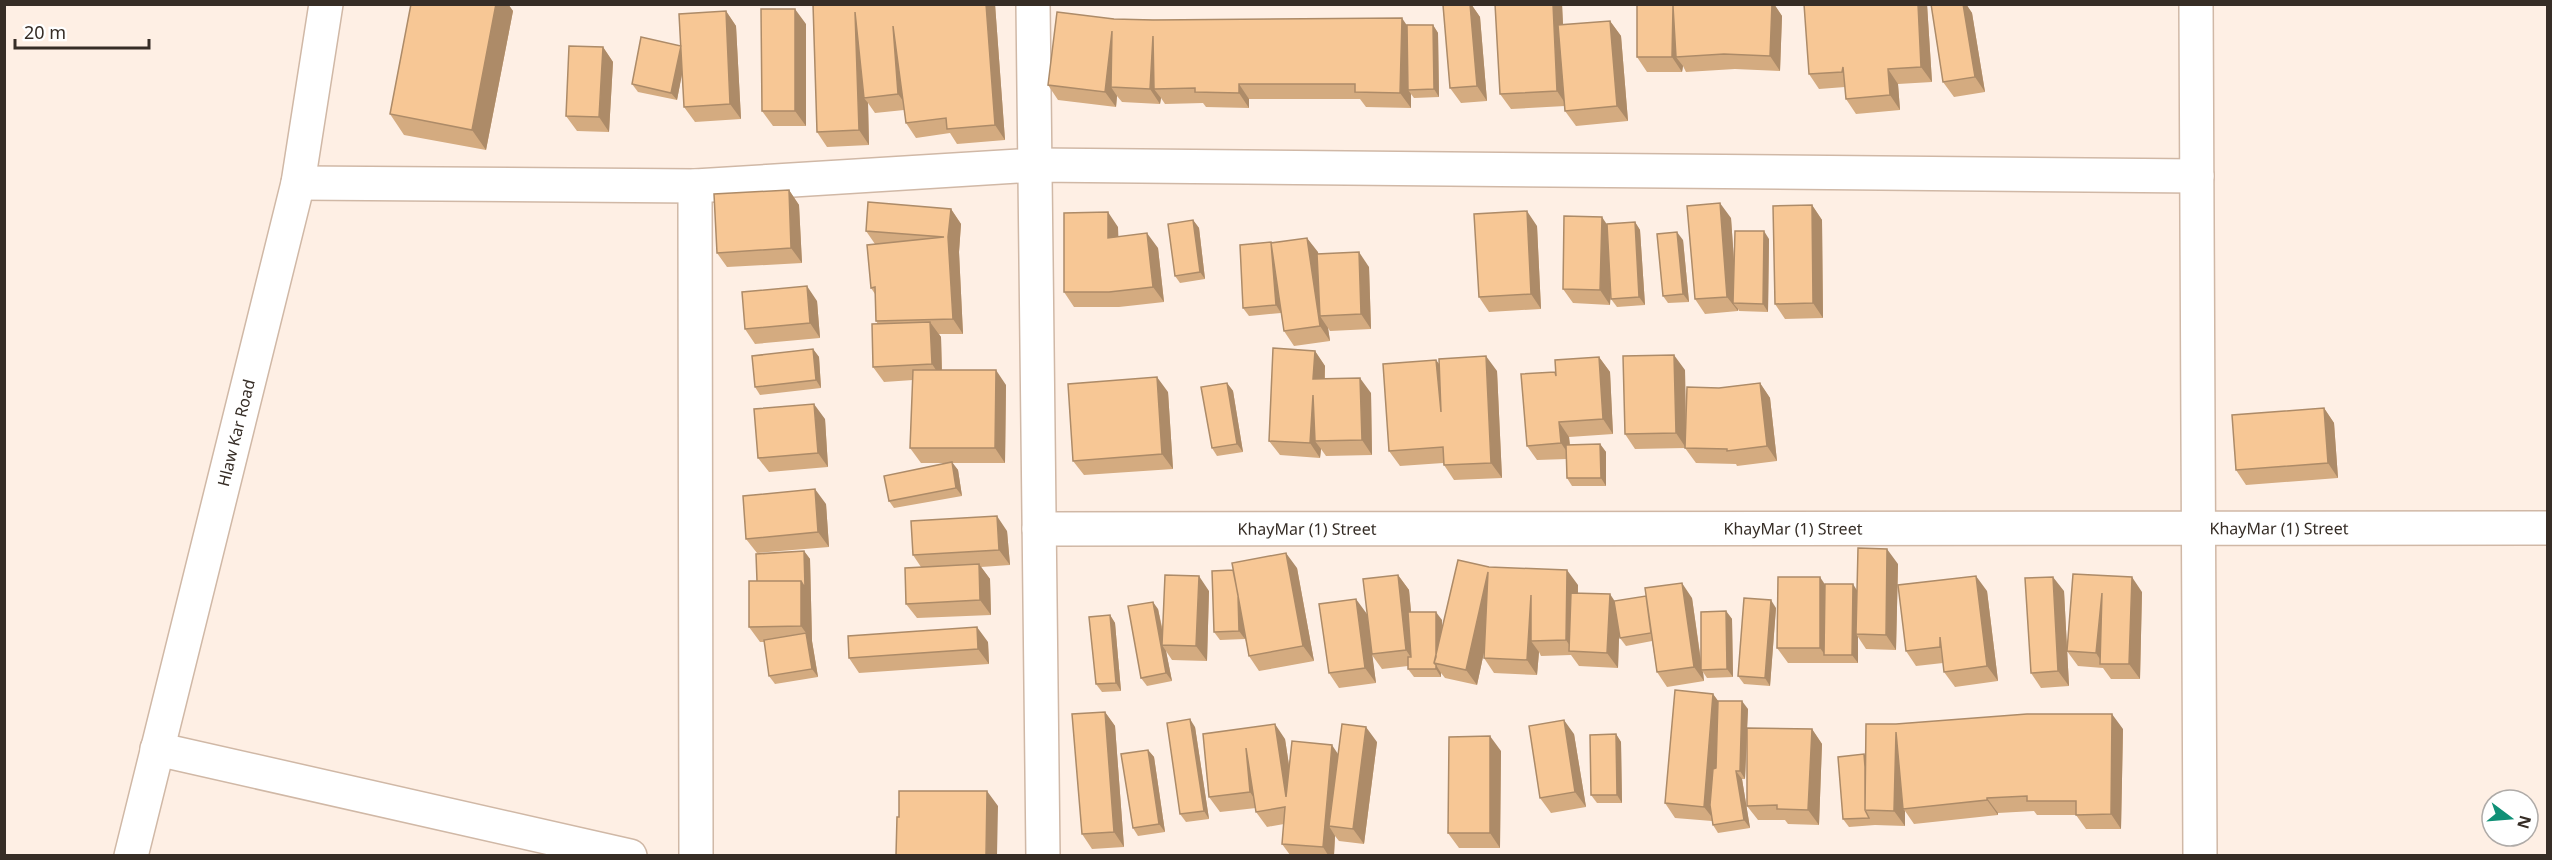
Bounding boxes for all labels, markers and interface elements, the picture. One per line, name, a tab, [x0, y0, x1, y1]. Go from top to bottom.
scale bar	[15, 12, 148, 50]
text: 20 m	[24, 20, 66, 44]
street label: Hlaw Kar Road	[212, 377, 260, 489]
street label: KhayMar (1) Street	[1724, 517, 1863, 540]
street label: KhayMar (1) Street	[2210, 517, 2349, 539]
street label: KhayMar (1) Street	[1238, 518, 1377, 540]
north arrow	[2480, 788, 2540, 848]
text: N	[2512, 813, 2537, 831]

